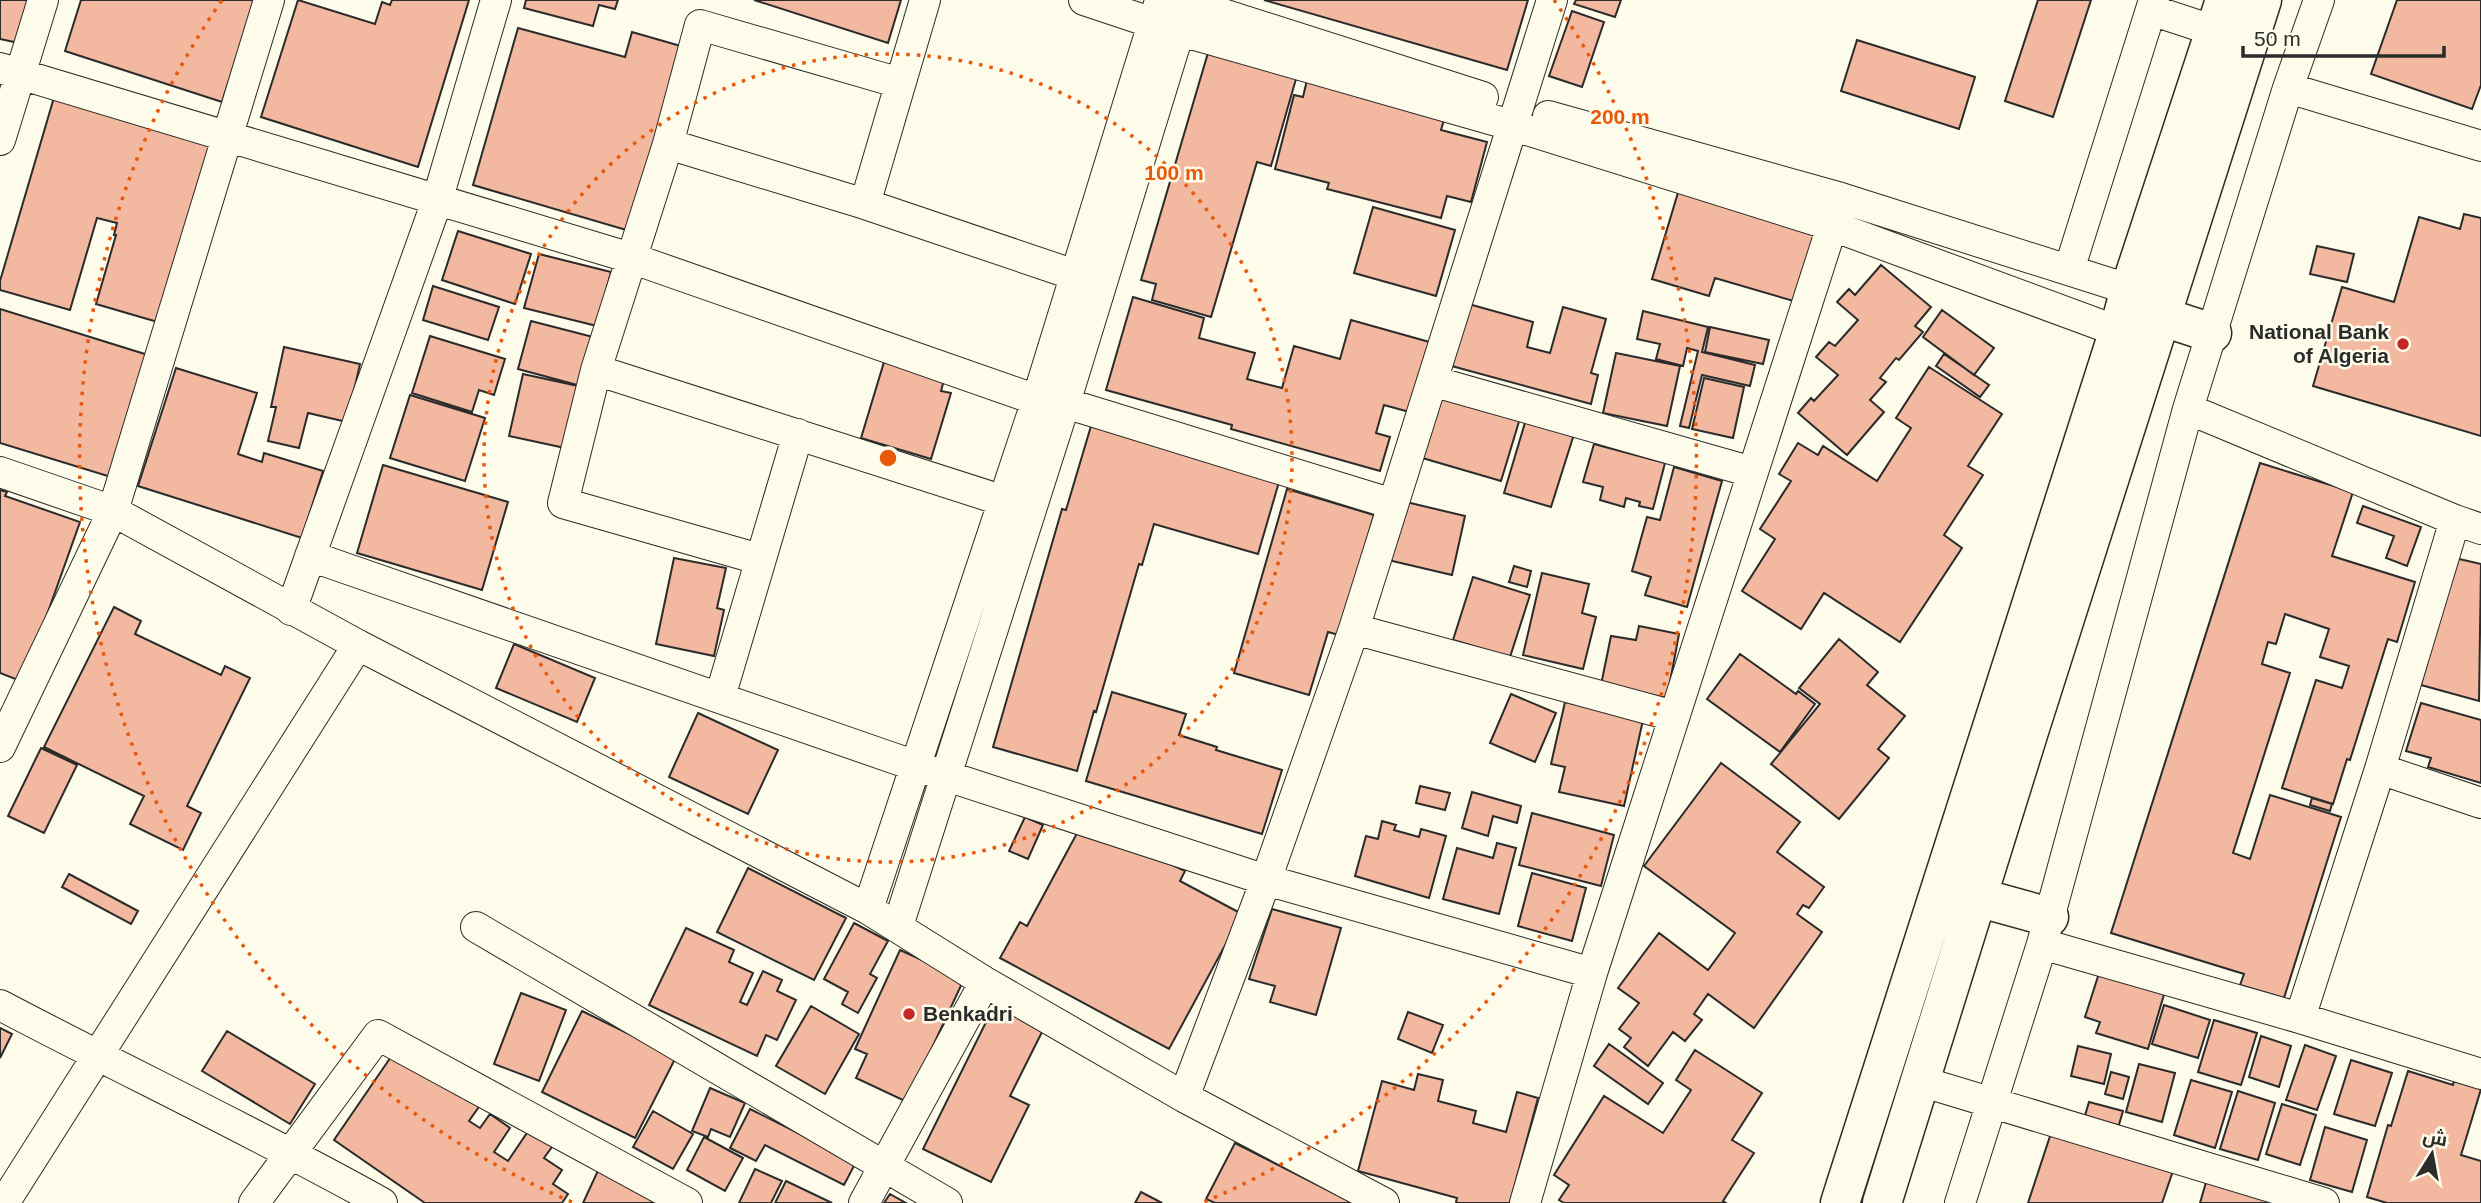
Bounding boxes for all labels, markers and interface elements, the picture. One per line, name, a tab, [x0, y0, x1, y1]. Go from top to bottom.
scale bar	[2243, 14, 2444, 58]
text: 50 m	[2254, 27, 2301, 50]
text: 200 m	[1590, 105, 1650, 128]
text: 100 m	[1144, 161, 1204, 184]
place label: National Bank of Algeria	[2249, 320, 2389, 367]
marker: National Bank of Algeria	[2395, 336, 2411, 352]
centre of rings	[876, 446, 900, 470]
place label: Benkadri	[923, 1002, 1013, 1025]
marker: Benkadri	[901, 1006, 917, 1022]
north arrow	[2397, 1119, 2467, 1189]
text: ش	[2421, 1125, 2449, 1151]

